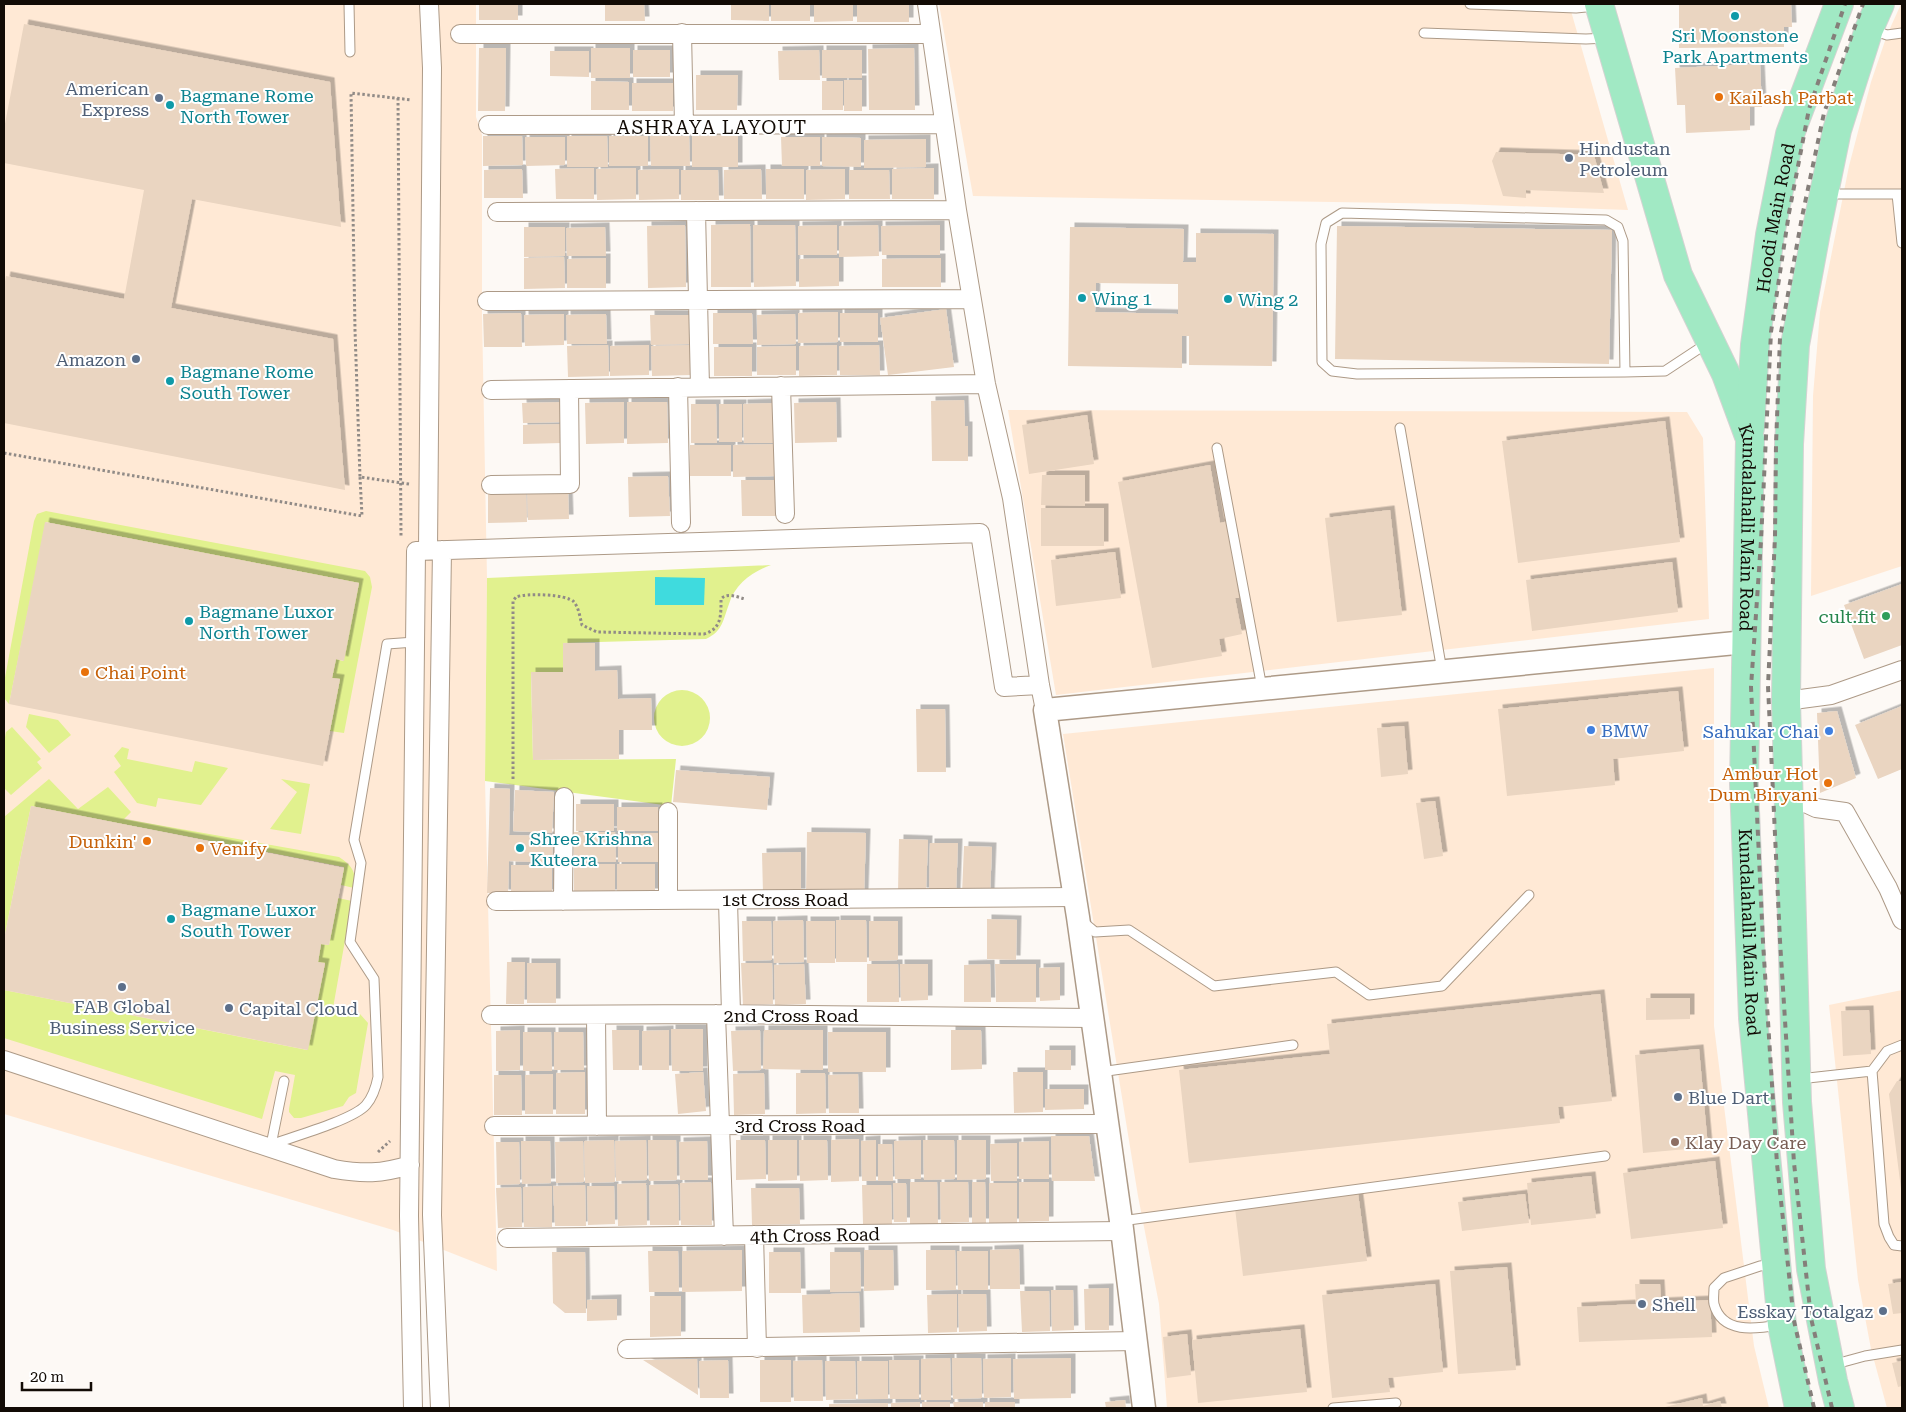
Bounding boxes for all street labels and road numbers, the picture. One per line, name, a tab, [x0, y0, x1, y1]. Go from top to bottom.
street label: Hoodi Main Road	[1752, 141, 1799, 294]
street label: Kundalahalli Main Road	[1735, 421, 1761, 632]
street label: Kundalahalli Main Road	[1735, 828, 1765, 1037]
street label: 1st Cross Road	[722, 889, 849, 910]
street label: 2nd Cross Road	[724, 1005, 859, 1026]
street label: 3rd Cross Road	[735, 1115, 866, 1136]
street label: 4th Cross Road	[750, 1223, 881, 1247]

